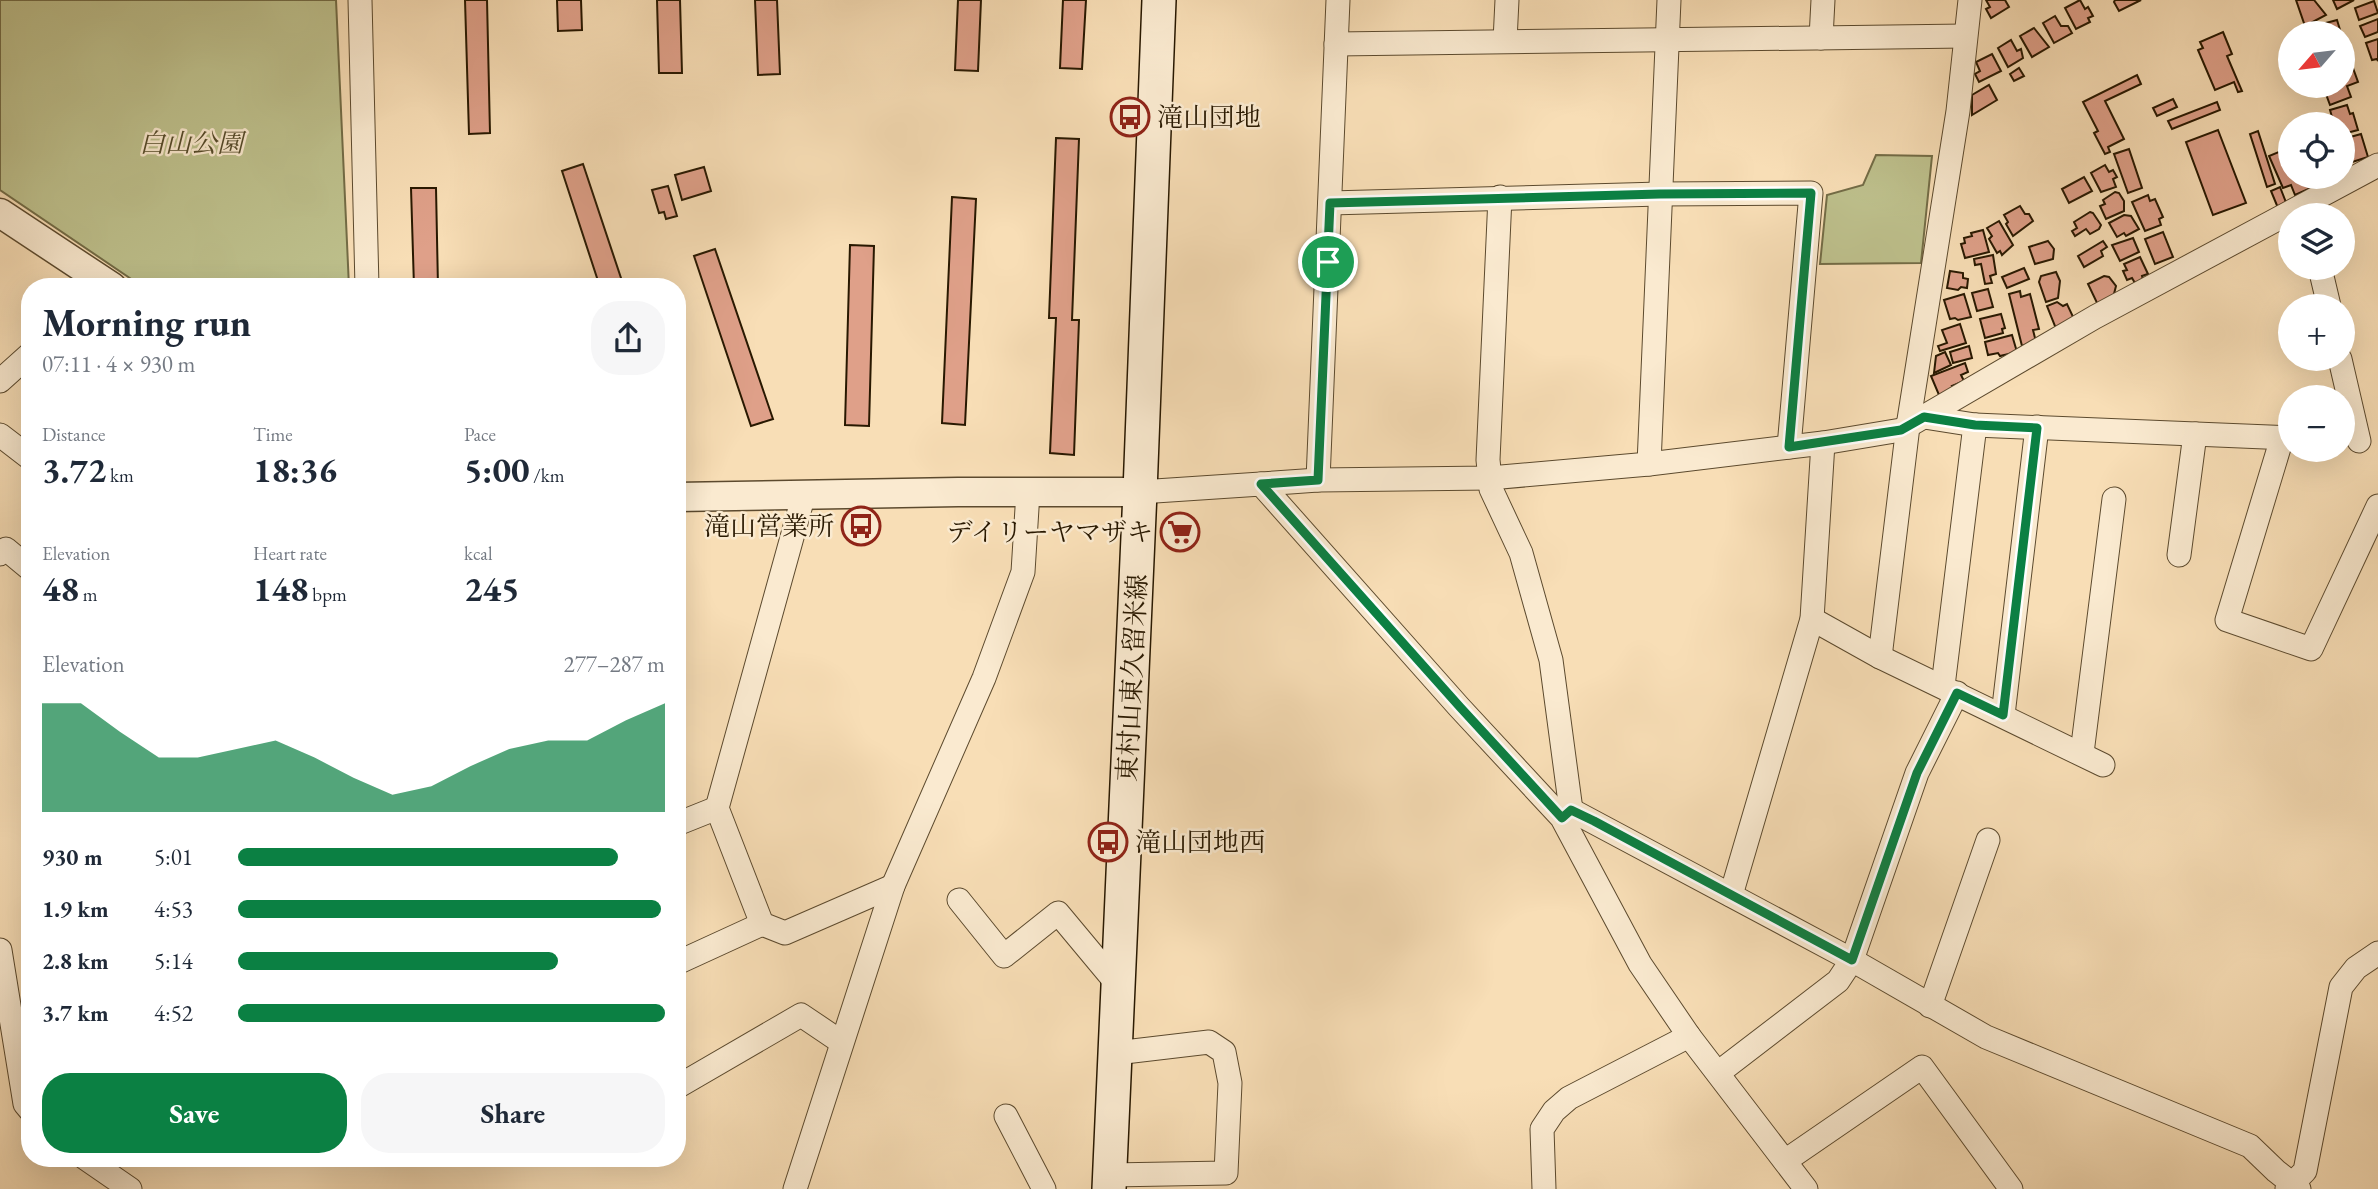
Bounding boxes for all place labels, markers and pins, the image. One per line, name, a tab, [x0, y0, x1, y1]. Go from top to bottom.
bus stop icon: 滝山団地	[1109, 96, 1151, 138]
place label: 滝山団地	[1157, 100, 1261, 134]
pin	[1298, 232, 1358, 292]
bus stop icon: 滝山営業所	[840, 505, 882, 547]
place label: 滝山営業所	[704, 509, 834, 543]
supermarket icon: デイリーヤマザキ	[1159, 511, 1201, 553]
place label: デイリーヤマザキ	[947, 515, 1153, 549]
bus stop icon: 滝山団地西	[1087, 821, 1129, 863]
place label: 滝山団地西	[1135, 825, 1265, 859]

